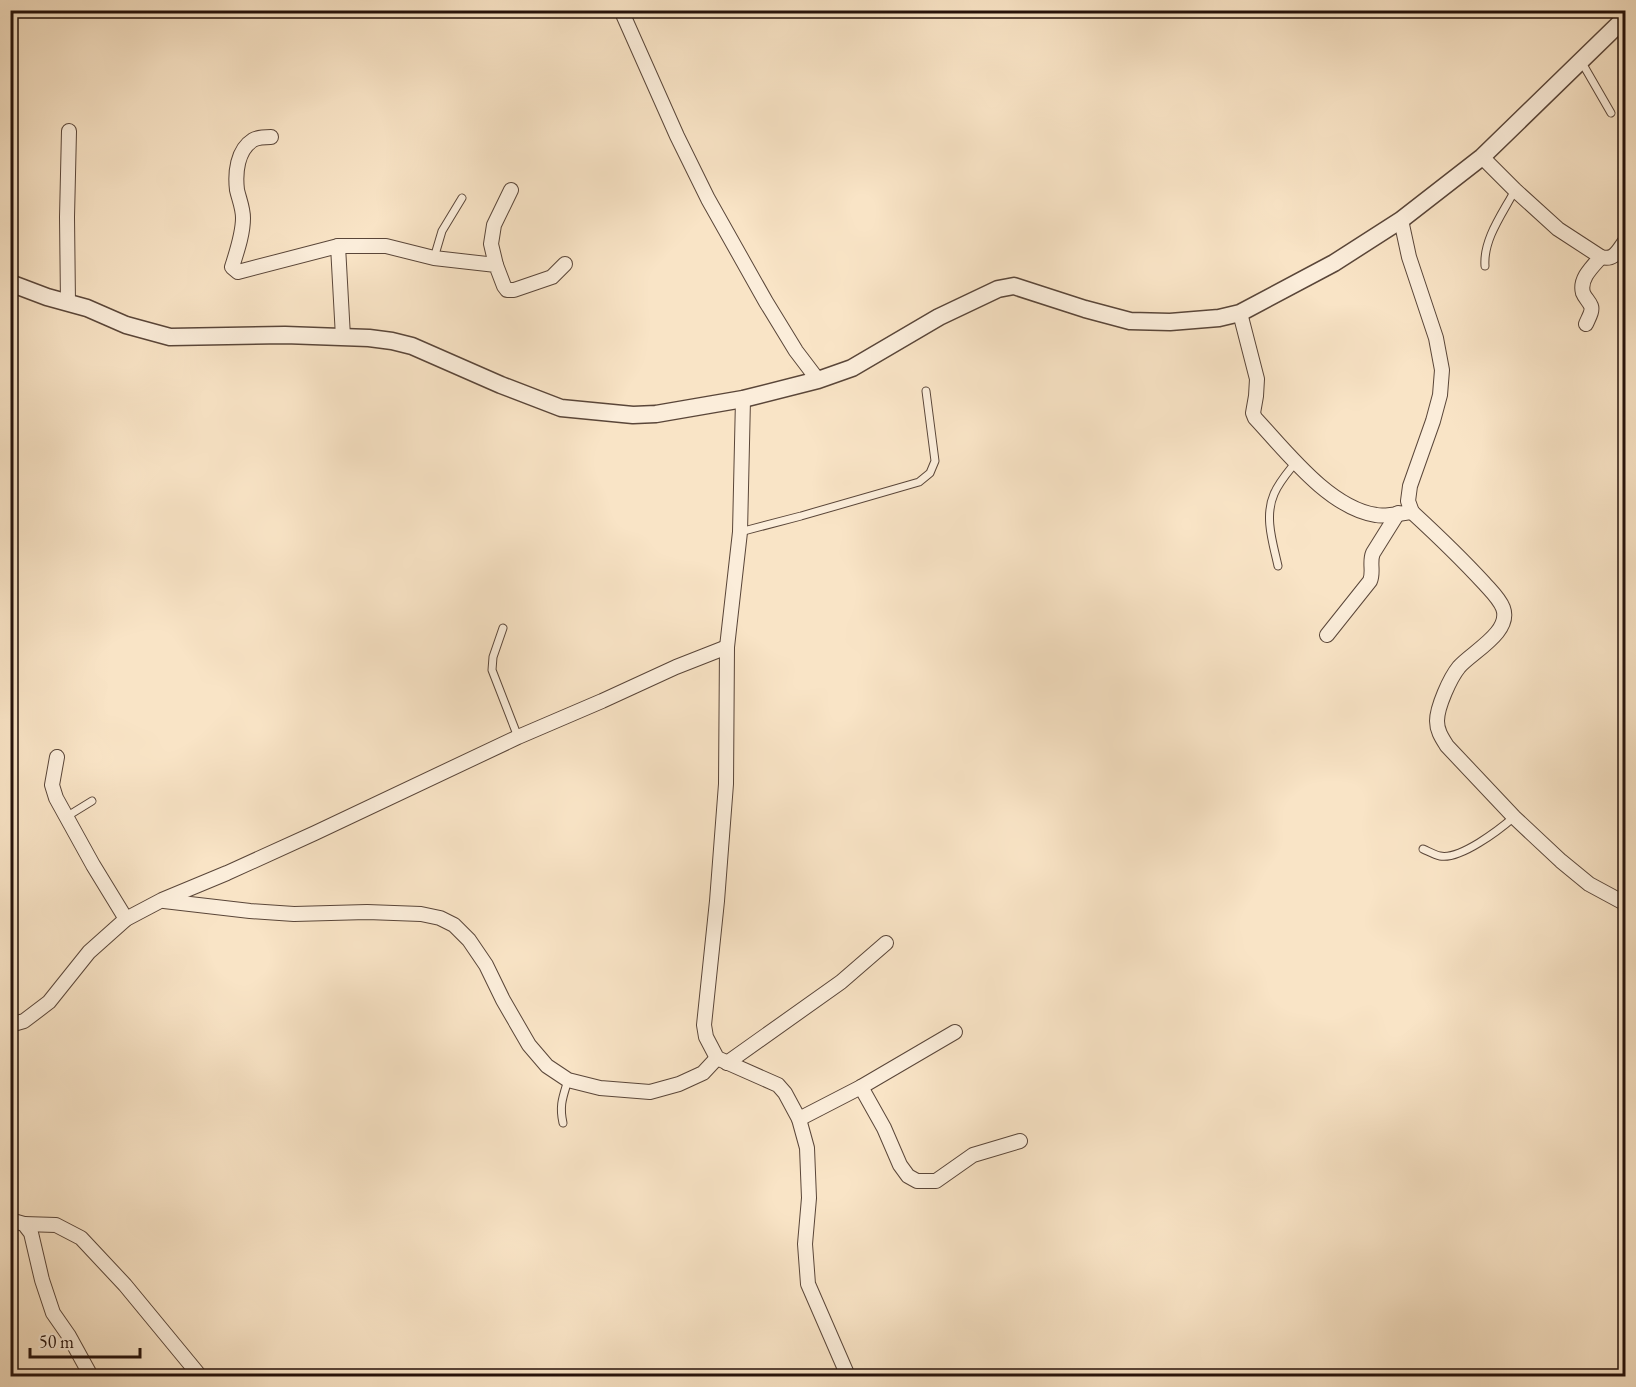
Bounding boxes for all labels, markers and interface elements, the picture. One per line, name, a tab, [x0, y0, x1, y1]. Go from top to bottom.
scale bar	[30, 1321, 140, 1359]
text: 50 m	[39, 1330, 74, 1353]

